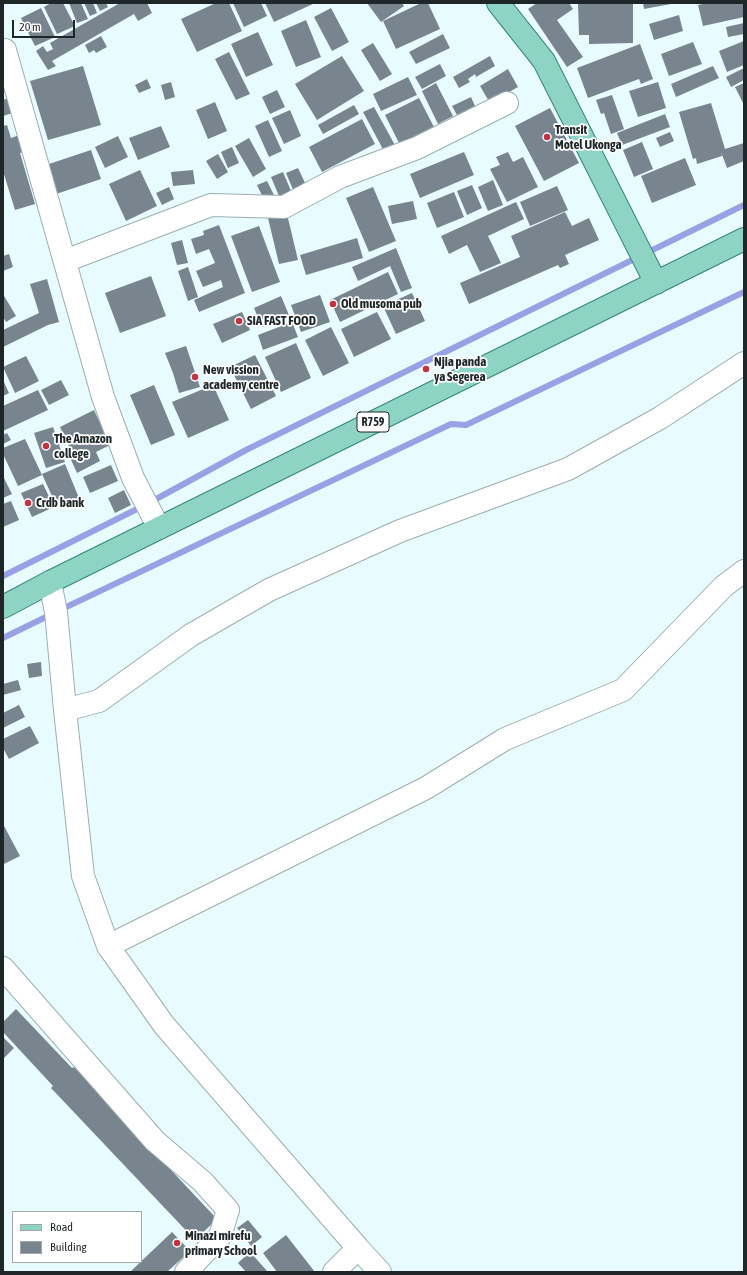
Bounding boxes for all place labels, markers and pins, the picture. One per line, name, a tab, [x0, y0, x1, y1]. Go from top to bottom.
place label: Transit Motel Ukonga	[555, 122, 621, 153]
marker: Transit Motel Ukonga	[542, 132, 552, 142]
place label: Old musoma pub	[341, 296, 422, 312]
marker: Old musoma pub	[328, 299, 338, 309]
place label: SIA FAST FOOD	[247, 313, 316, 329]
marker: SIA FAST FOOD	[234, 316, 244, 326]
place label: Njia panda ya Segerea	[434, 354, 486, 385]
place label: New vission academy centre	[203, 362, 279, 393]
marker: Njia panda ya Segerea	[421, 364, 431, 374]
marker: New vission academy centre	[190, 372, 200, 382]
place label: The Amazon college	[54, 431, 112, 462]
marker: The Amazon college	[41, 441, 51, 451]
place label: Crdb bank	[36, 495, 84, 511]
marker: Crdb bank	[23, 498, 33, 508]
place label: Minazi mirefu primary School	[185, 1228, 257, 1259]
marker: Minazi mirefu primary School	[172, 1238, 182, 1248]

